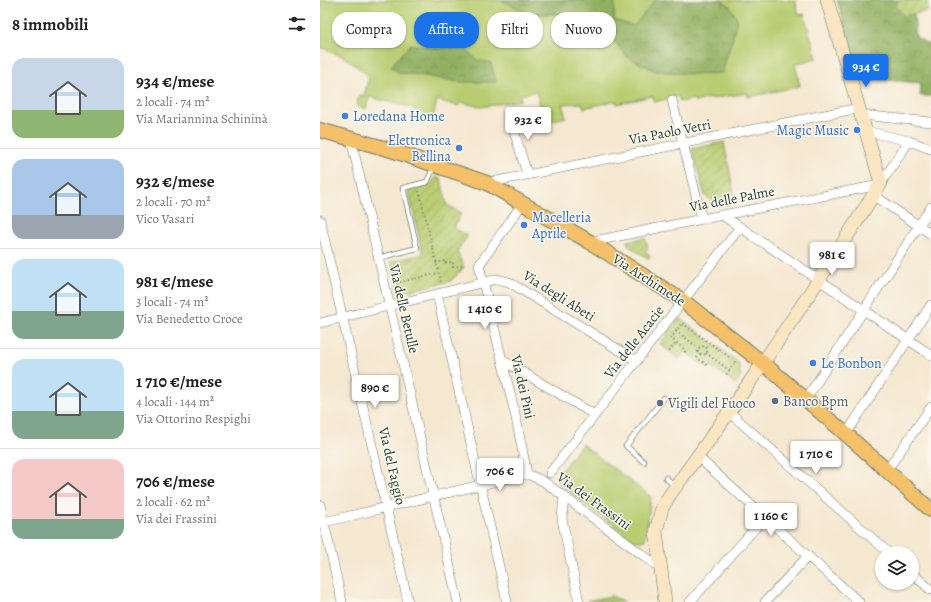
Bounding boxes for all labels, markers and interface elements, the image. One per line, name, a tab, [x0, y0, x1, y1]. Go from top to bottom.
chip: Compra	[332, 12, 406, 48]
chip: Affitta	[414, 12, 479, 48]
chip: Filtri	[487, 12, 543, 48]
chip: Nuovo	[551, 12, 616, 48]
text: 8 immobili	[12, 13, 88, 36]
icon: filters	[286, 13, 308, 35]
pin: 934 €	[838, 54, 894, 88]
text: 934 €	[852, 58, 880, 75]
text: 934 €/mese	[136, 70, 214, 93]
icon: home	[44, 74, 92, 122]
text: 2 locali · 74 m²	[136, 93, 209, 110]
place label: Loredana Home	[353, 107, 445, 126]
pin: 932 €	[500, 107, 556, 141]
text: Via Mariannina Schininà	[136, 110, 268, 127]
marker: Loredana Home	[340, 111, 350, 121]
text: 932 €	[514, 111, 542, 128]
street label: Via Paolo Vetri	[626, 115, 713, 149]
place label: Magic Music	[776, 121, 849, 140]
marker: Magic Music	[852, 125, 862, 135]
place label: Elettronica Bellina	[388, 131, 451, 166]
marker: Elettronica Bellina	[454, 143, 464, 153]
text: 932 €/mese	[136, 170, 215, 193]
icon: home	[44, 175, 92, 223]
street label: Via delle Palme	[687, 181, 776, 217]
text: 2 locali · 70 m²	[136, 193, 210, 210]
place label: Macelleria Aprile	[531, 208, 592, 243]
text: Vico Vasari	[136, 210, 194, 227]
marker: Macelleria Aprile	[519, 220, 529, 230]
pin: 981 €	[804, 242, 860, 276]
text: 981 €	[819, 246, 845, 263]
street label: Via Archimede	[608, 249, 689, 311]
street label: Via delle Betulle	[384, 262, 423, 355]
street label: Via degli Abeti	[518, 266, 599, 326]
text: 981 €/mese	[136, 270, 213, 293]
icon: home	[44, 275, 92, 323]
text: 3 locali · 74 m²	[136, 293, 209, 310]
pin: 1 410 €	[448, 296, 522, 330]
text: 1 410 €	[468, 300, 502, 317]
street label: Via delle Acacie	[599, 302, 668, 383]
text: Via Benedetto Croce	[136, 310, 243, 327]
street label: Via dei Pini	[506, 352, 540, 421]
place label: Le Bonbon	[821, 354, 882, 373]
marker: Le Bonbon	[808, 358, 818, 368]
text: 1 710 €/mese	[136, 370, 222, 393]
icon: home	[44, 375, 92, 423]
pin: 890 €	[347, 375, 403, 409]
text: 890 €	[361, 379, 389, 396]
place label: Banco Bpm	[783, 392, 849, 411]
text: 4 locali · 144 m²	[136, 393, 214, 410]
place label: Vigili del Fuoco	[667, 394, 755, 413]
marker: Banco Bpm	[770, 396, 780, 406]
marker: Vigili del Fuoco	[655, 398, 665, 408]
text: Via Ottorino Respighi	[136, 410, 251, 427]
street label: Via del Faggio	[374, 424, 410, 507]
pin: 1 710 €	[779, 441, 853, 475]
text: 1 710 €	[799, 445, 833, 462]
pin: 706 €	[472, 458, 528, 492]
text: 706 €	[486, 462, 514, 479]
street label: Via dei Frassini	[552, 467, 635, 534]
text: 706 €/mese	[136, 470, 215, 493]
icon: home	[44, 475, 92, 523]
text: 2 locali · 62 m²	[136, 493, 210, 510]
pin: 1 160 €	[734, 503, 808, 537]
text: 1 160 €	[754, 507, 788, 524]
text: Via dei Frassini	[136, 510, 217, 527]
map controls	[875, 546, 919, 590]
button: layers	[875, 546, 919, 590]

